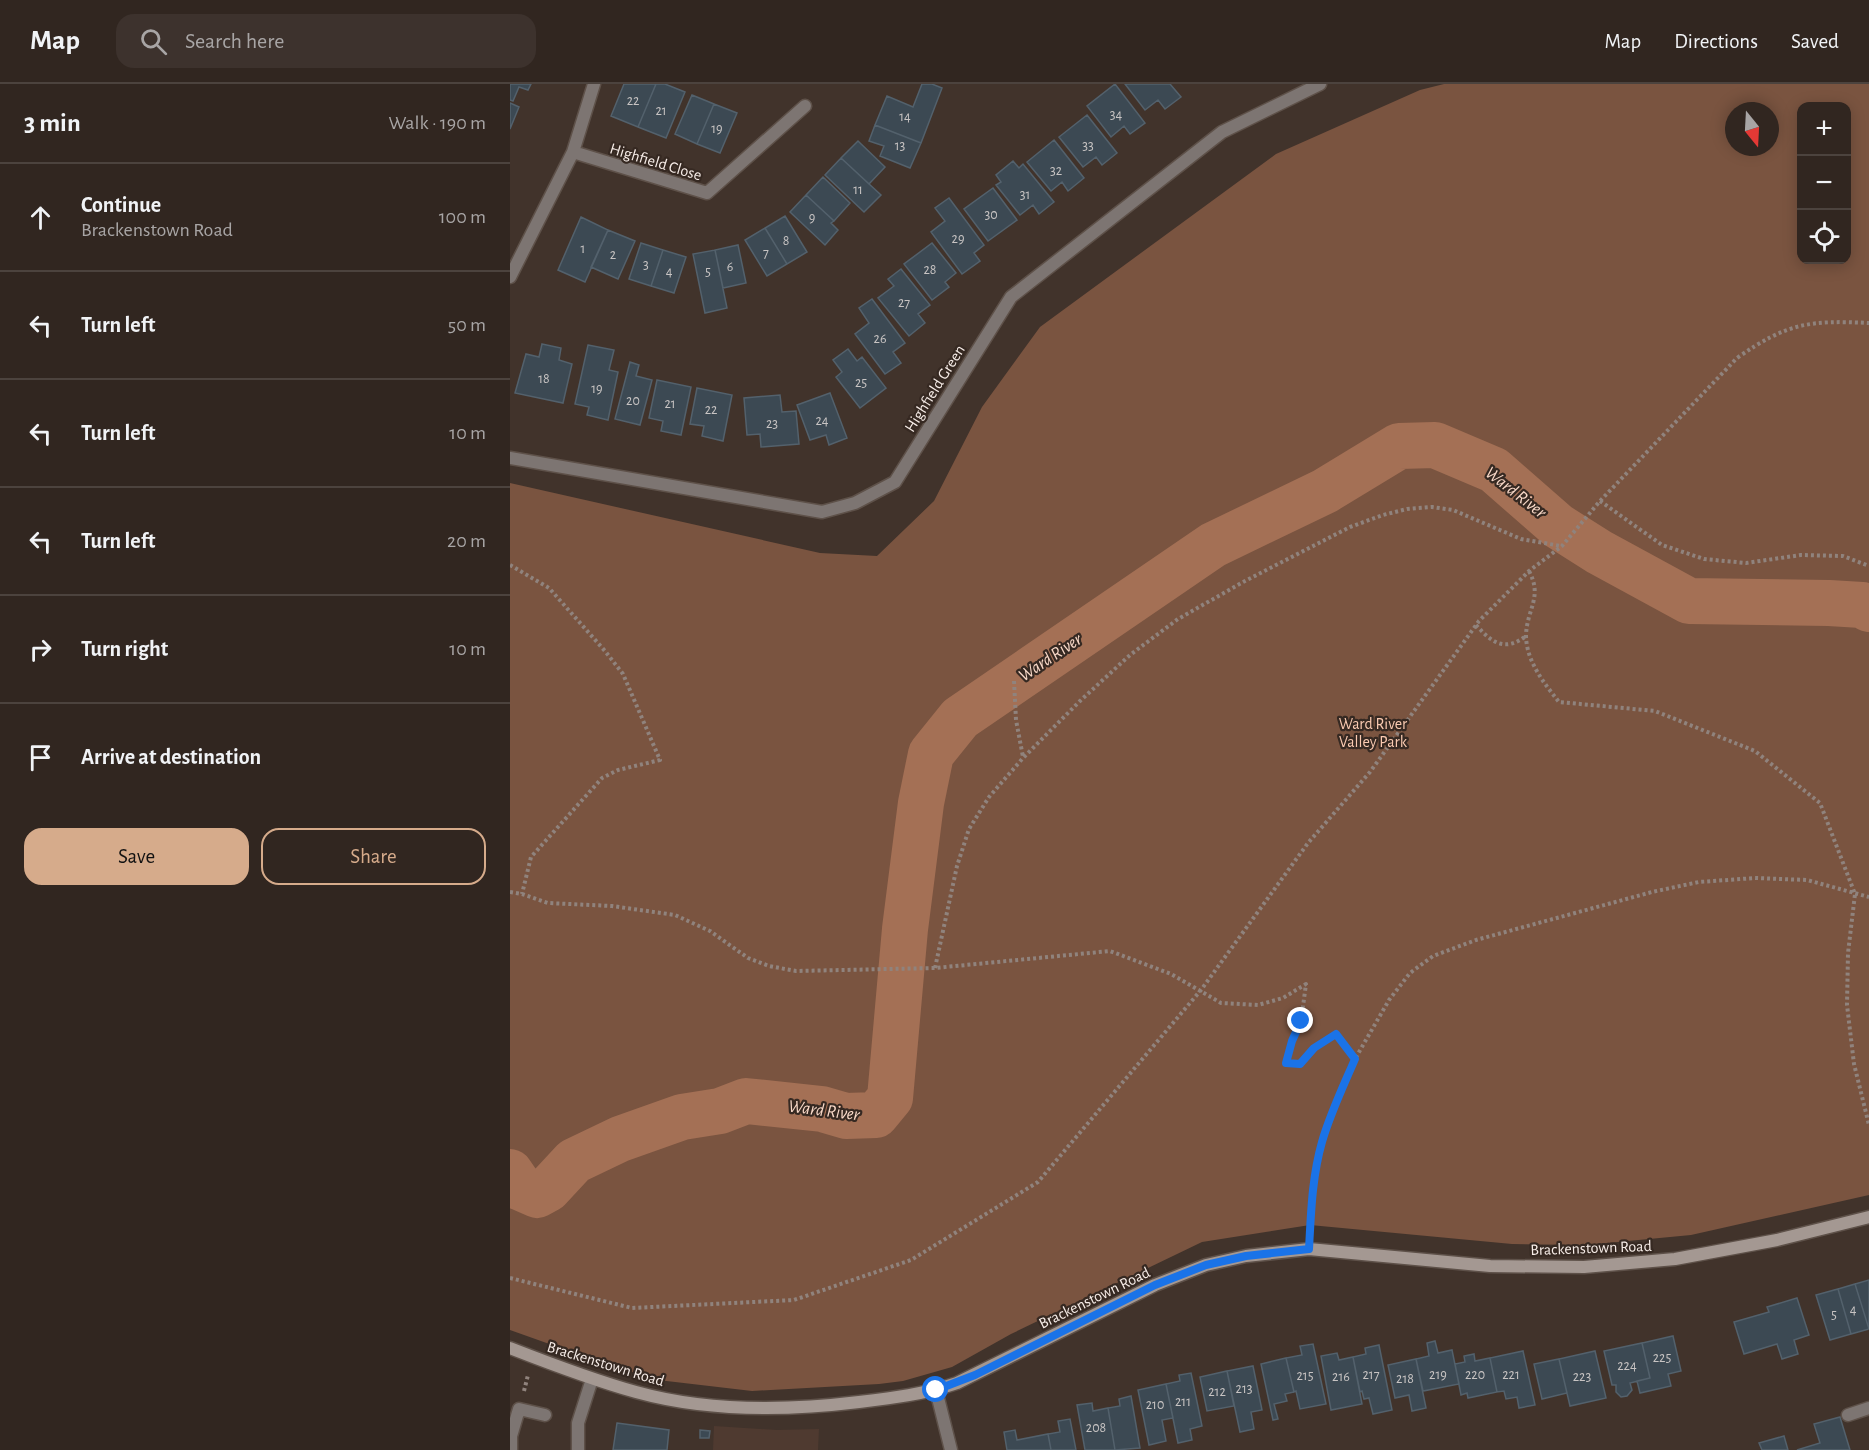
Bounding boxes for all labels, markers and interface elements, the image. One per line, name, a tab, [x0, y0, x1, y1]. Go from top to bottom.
search box	[116, 14, 536, 68]
icon: search	[137, 25, 170, 58]
text: Map	[30, 27, 80, 55]
text: Search here	[185, 30, 284, 52]
text: Map	[1605, 31, 1641, 52]
text: Directions	[1674, 31, 1758, 52]
text: Saved	[1791, 31, 1839, 52]
house number: 22	[627, 94, 639, 108]
north arrow	[1725, 102, 1779, 156]
map controls	[1797, 102, 1851, 264]
button: +	[1797, 102, 1851, 156]
house number: 21	[655, 104, 667, 118]
house number: 34	[1110, 108, 1123, 122]
text: 3 min	[24, 110, 81, 136]
house number: 14	[899, 110, 911, 124]
text: Walk · 190 m	[389, 113, 486, 133]
house number: 19	[711, 122, 723, 136]
house number: 13	[895, 139, 906, 153]
house number: 33	[1082, 139, 1094, 153]
street label: Highfield Close	[608, 140, 704, 184]
button: −	[1797, 156, 1851, 210]
house number: 32	[1050, 164, 1062, 178]
house number: 11	[853, 183, 863, 197]
house number: 31	[1020, 188, 1030, 202]
text: Continue	[81, 194, 161, 216]
icon: ahead	[24, 201, 57, 234]
text: 100 m	[439, 207, 486, 227]
house number: 30	[984, 208, 998, 222]
button: locate	[1797, 210, 1851, 264]
house number: 9	[809, 211, 815, 225]
text: Brackenstown Road	[81, 220, 233, 240]
house number: 29	[952, 232, 964, 246]
house number: 8	[783, 234, 789, 248]
house number: 1	[581, 242, 585, 256]
house number: 7	[763, 246, 769, 260]
house number: 2	[610, 248, 616, 262]
house number: 3	[643, 258, 649, 272]
house number: 6	[727, 260, 733, 274]
house number: 28	[923, 263, 937, 277]
house number: 4	[666, 265, 673, 279]
house number: 5	[705, 265, 711, 279]
house number: 27	[898, 296, 910, 310]
icon: left	[24, 309, 57, 342]
text: Turn left	[81, 314, 155, 336]
text: 50 m	[448, 315, 486, 335]
house number: 26	[874, 332, 886, 346]
street label: Highfield Green	[902, 342, 968, 435]
house number: 18	[538, 372, 550, 386]
house number: 25	[855, 376, 867, 390]
house number: 19	[591, 382, 603, 396]
house number: 20	[626, 394, 640, 408]
house number: 21	[664, 397, 676, 411]
house number: 22	[705, 403, 717, 417]
house number: 24	[815, 414, 829, 428]
icon: left	[24, 417, 57, 450]
house number: 23	[766, 417, 778, 431]
text: Turn left	[81, 422, 155, 444]
text: 10 m	[449, 423, 486, 443]
water label: Ward River	[1482, 464, 1550, 523]
icon: left	[24, 525, 57, 558]
text: Turn left	[81, 530, 155, 552]
text: 20 m	[447, 531, 486, 551]
water label: Ward River	[1016, 630, 1086, 685]
icon: right	[24, 633, 57, 666]
text: Turn right	[81, 638, 168, 660]
text: 10 m	[449, 639, 486, 659]
park label: Ward River Valley Park	[1339, 716, 1408, 751]
icon: arrive	[24, 741, 57, 774]
text: Arrive at destination	[81, 746, 261, 768]
button: Save	[24, 828, 249, 885]
button: Share	[261, 828, 486, 885]
route end	[1287, 1007, 1313, 1033]
water label: Ward River	[787, 1098, 862, 1124]
street label: Brackenstown Road	[1530, 1238, 1652, 1258]
street label: Brackenstown Road	[1036, 1264, 1153, 1332]
house number: 4	[1850, 1303, 1857, 1317]
house number: 5	[1831, 1308, 1837, 1322]
street label: Brackenstown Road	[545, 1339, 666, 1389]
house number: 225	[1653, 1351, 1671, 1365]
house number: 224	[1617, 1359, 1637, 1373]
house number: 217	[1362, 1368, 1380, 1382]
house number: 219	[1429, 1368, 1447, 1382]
house number: 220	[1465, 1368, 1485, 1382]
house number: 221	[1502, 1368, 1520, 1382]
house number: 215	[1296, 1369, 1314, 1383]
house number: 216	[1332, 1370, 1350, 1384]
house number: 223	[1573, 1370, 1591, 1384]
house number: 218	[1396, 1372, 1414, 1386]
route start	[922, 1376, 948, 1402]
house number: 213	[1236, 1382, 1253, 1396]
house number: 212	[1208, 1385, 1226, 1399]
house number: 211	[1175, 1395, 1191, 1409]
house number: 210	[1146, 1398, 1164, 1412]
house number: 208	[1086, 1421, 1106, 1435]

